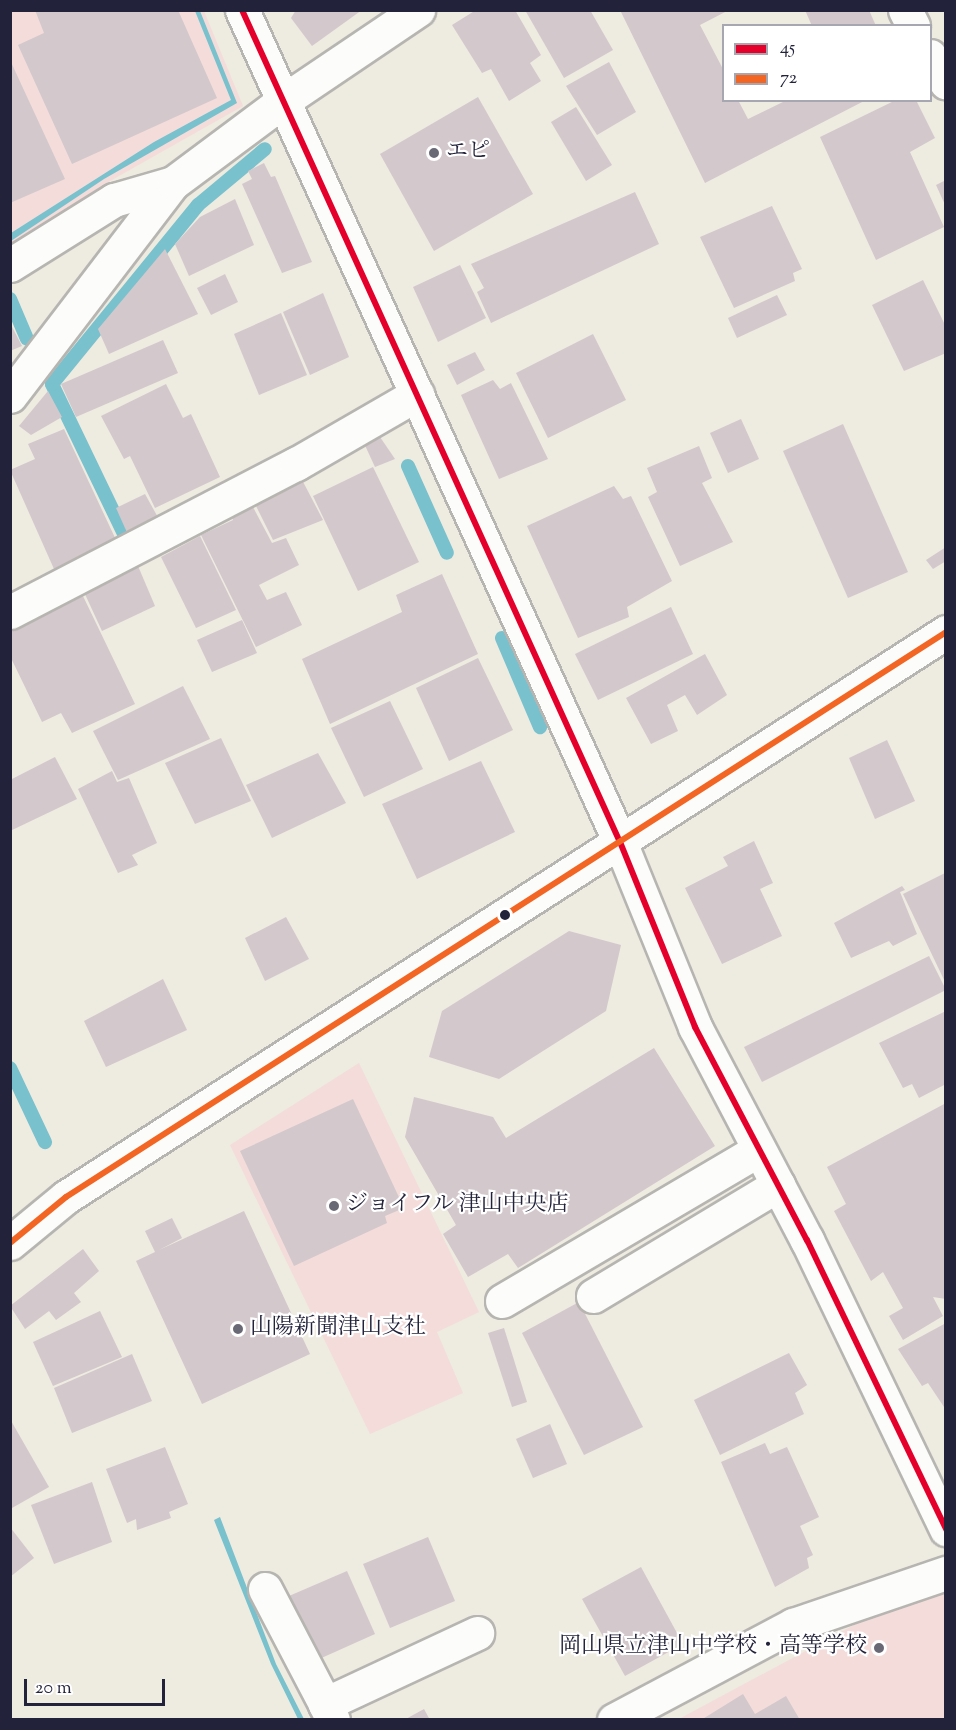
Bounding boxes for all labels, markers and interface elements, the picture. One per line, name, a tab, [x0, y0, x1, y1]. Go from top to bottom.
legend	[722, 24, 932, 102]
text: 45	[780, 36, 795, 62]
text: 72	[780, 66, 797, 92]
place label: エピ	[446, 140, 490, 166]
marker: エピ	[427, 146, 441, 160]
unlabelled marker	[499, 909, 511, 921]
place label: ジョイフル 津山中央店	[346, 1193, 571, 1219]
marker: ジョイフル 津山中央店	[327, 1199, 341, 1213]
place label: 山陽新聞津山支社	[250, 1316, 426, 1342]
marker: 山陽新聞津山支社	[231, 1322, 245, 1336]
place label: 岡山県立津山中学校・高等学校	[559, 1635, 867, 1661]
marker: 岡山県立津山中学校・高等学校	[872, 1641, 886, 1655]
scale bar	[27, 1667, 168, 1705]
text: 20 m	[35, 1676, 72, 1702]

